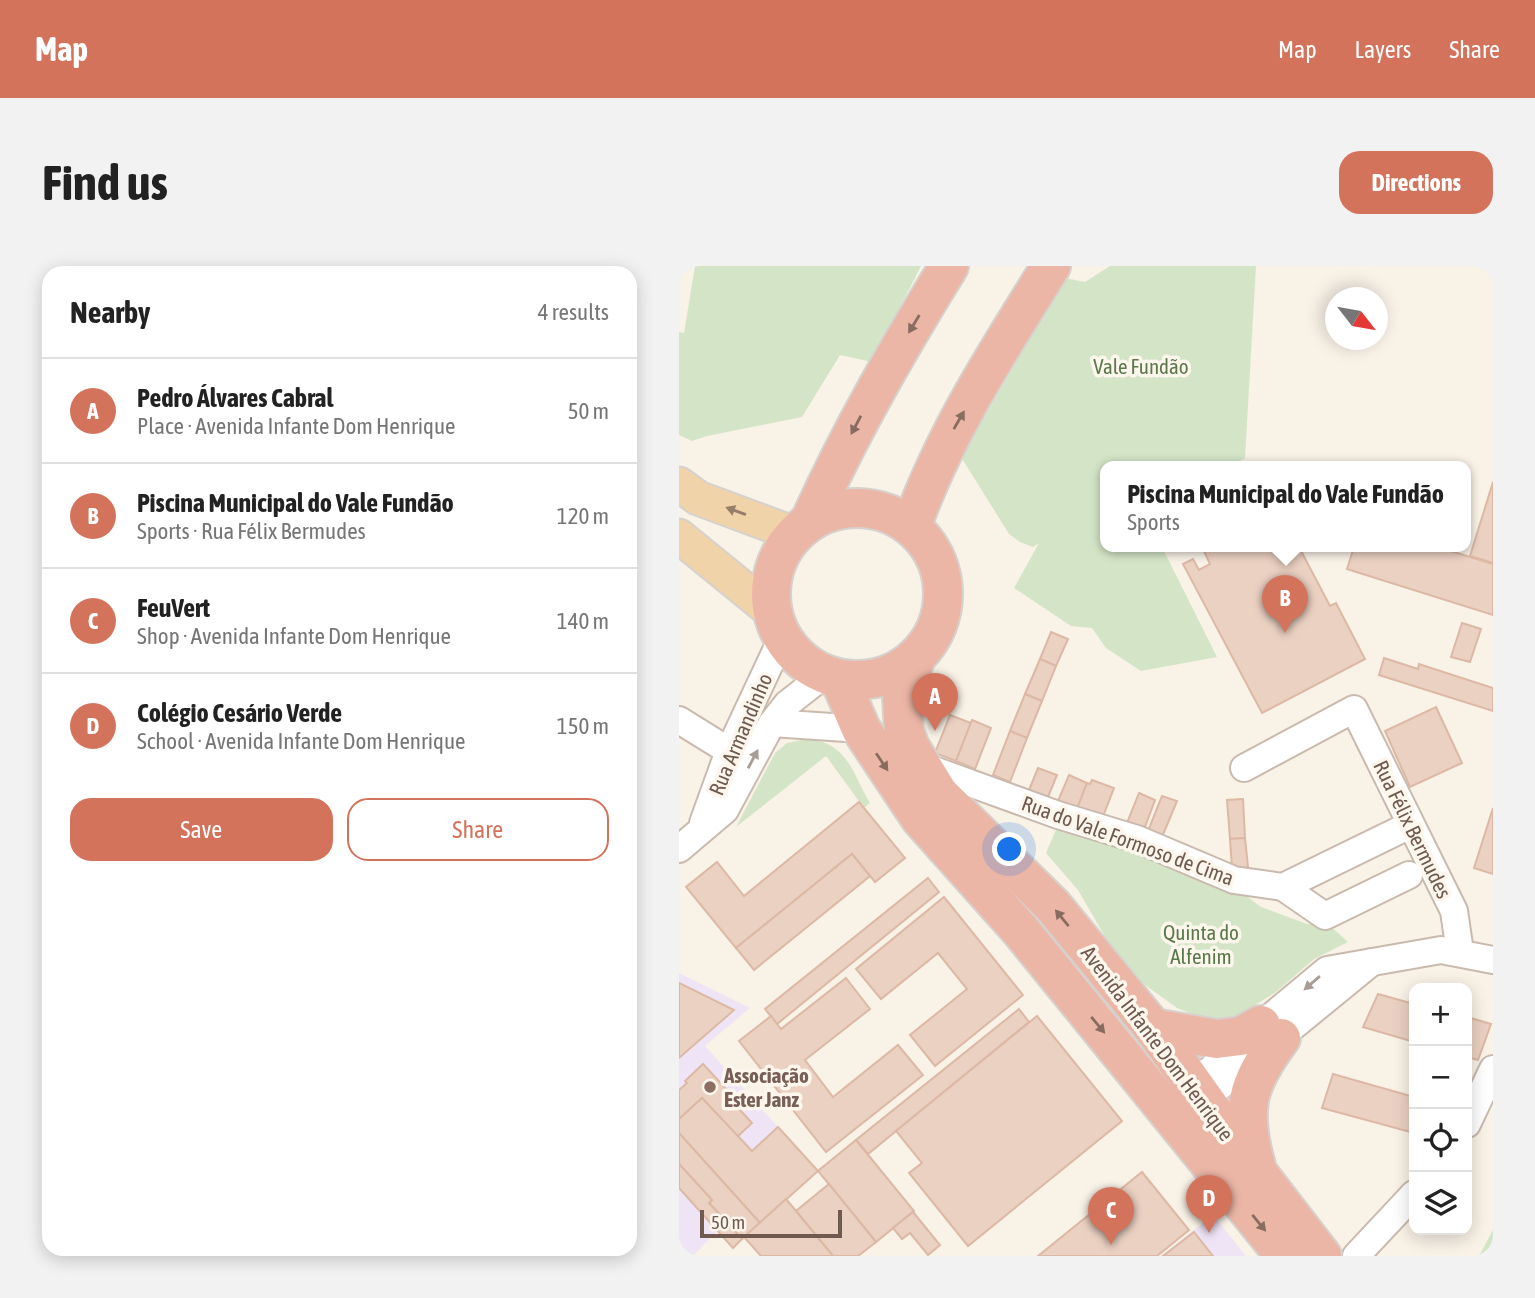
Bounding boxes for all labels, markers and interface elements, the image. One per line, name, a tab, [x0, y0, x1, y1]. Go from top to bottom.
text: Map	[35, 30, 88, 68]
text: Map	[1278, 36, 1317, 63]
text: Layers	[1355, 36, 1411, 63]
text: Share	[1449, 36, 1500, 63]
button: Directions	[1339, 151, 1493, 214]
text: Find us	[42, 154, 168, 210]
north arrow	[1325, 287, 1388, 350]
text: Nearby	[70, 295, 150, 329]
text: 4 results	[538, 299, 609, 325]
one-way arrow	[908, 315, 920, 334]
park label: Vale Fundão	[1093, 354, 1189, 378]
text: Pedro Álvares Cabral	[137, 383, 333, 413]
text: A	[87, 398, 99, 424]
text: 50 m	[568, 398, 609, 424]
one-way arrow	[952, 410, 965, 429]
text: Place · Avenida Infante Dom Henrique	[137, 413, 455, 439]
one-way arrow	[851, 415, 862, 435]
popup	[1100, 461, 1471, 552]
text: Piscina Municipal do Vale Fundão	[1127, 479, 1444, 509]
text: Piscina Municipal do Vale Fundão	[137, 488, 454, 518]
text: B	[88, 503, 98, 529]
text: 120 m	[557, 503, 609, 529]
one-way arrow	[725, 505, 746, 516]
text: Sports	[1127, 509, 1180, 535]
text: Sports · Rua Félix Bermudes	[137, 518, 366, 544]
pin: B	[1262, 575, 1308, 633]
text: FeuVert	[137, 593, 210, 623]
text: C	[88, 608, 98, 634]
text: 140 m	[557, 608, 609, 634]
text: Shop · Avenida Infante Dom Henrique	[137, 623, 451, 649]
street label: Rua Armandinho	[704, 670, 776, 798]
pin: A	[912, 673, 958, 731]
text: Colégio Cesário Verde	[137, 698, 342, 728]
text: D	[87, 713, 99, 739]
text: 150 m	[557, 713, 609, 739]
text: School · Avenida Infante Dom Henrique	[137, 728, 466, 754]
one-way arrow	[747, 749, 759, 769]
one-way arrow	[875, 753, 889, 771]
street label: Rua Félix Bermudes	[1369, 756, 1457, 902]
street label: Rua do Vale Formoso de Cima	[1019, 790, 1237, 890]
button: Save	[70, 798, 333, 861]
button: Share	[347, 798, 609, 861]
your location	[992, 832, 1026, 866]
one-way arrow	[1055, 910, 1070, 928]
park label: Quinta do Alfenim	[1163, 920, 1239, 968]
street label: Avenida Infante Dom Henrique	[1077, 941, 1239, 1145]
one-way arrow	[1304, 975, 1321, 990]
map controls	[1409, 983, 1472, 1235]
button: +	[1409, 983, 1472, 1046]
one-way arrow	[1090, 1016, 1105, 1033]
button: −	[1409, 1046, 1472, 1109]
place label: Associação Ester Janz	[723, 1063, 809, 1111]
marker: Associação Ester Janz	[702, 1079, 718, 1095]
button: locate	[1409, 1109, 1472, 1172]
button: layers	[1409, 1172, 1472, 1235]
pin: D	[1186, 1175, 1232, 1233]
pin: C	[1088, 1187, 1134, 1245]
scale bar	[700, 1207, 842, 1239]
text: 50 m	[711, 1211, 745, 1233]
one-way arrow	[1251, 1215, 1266, 1232]

